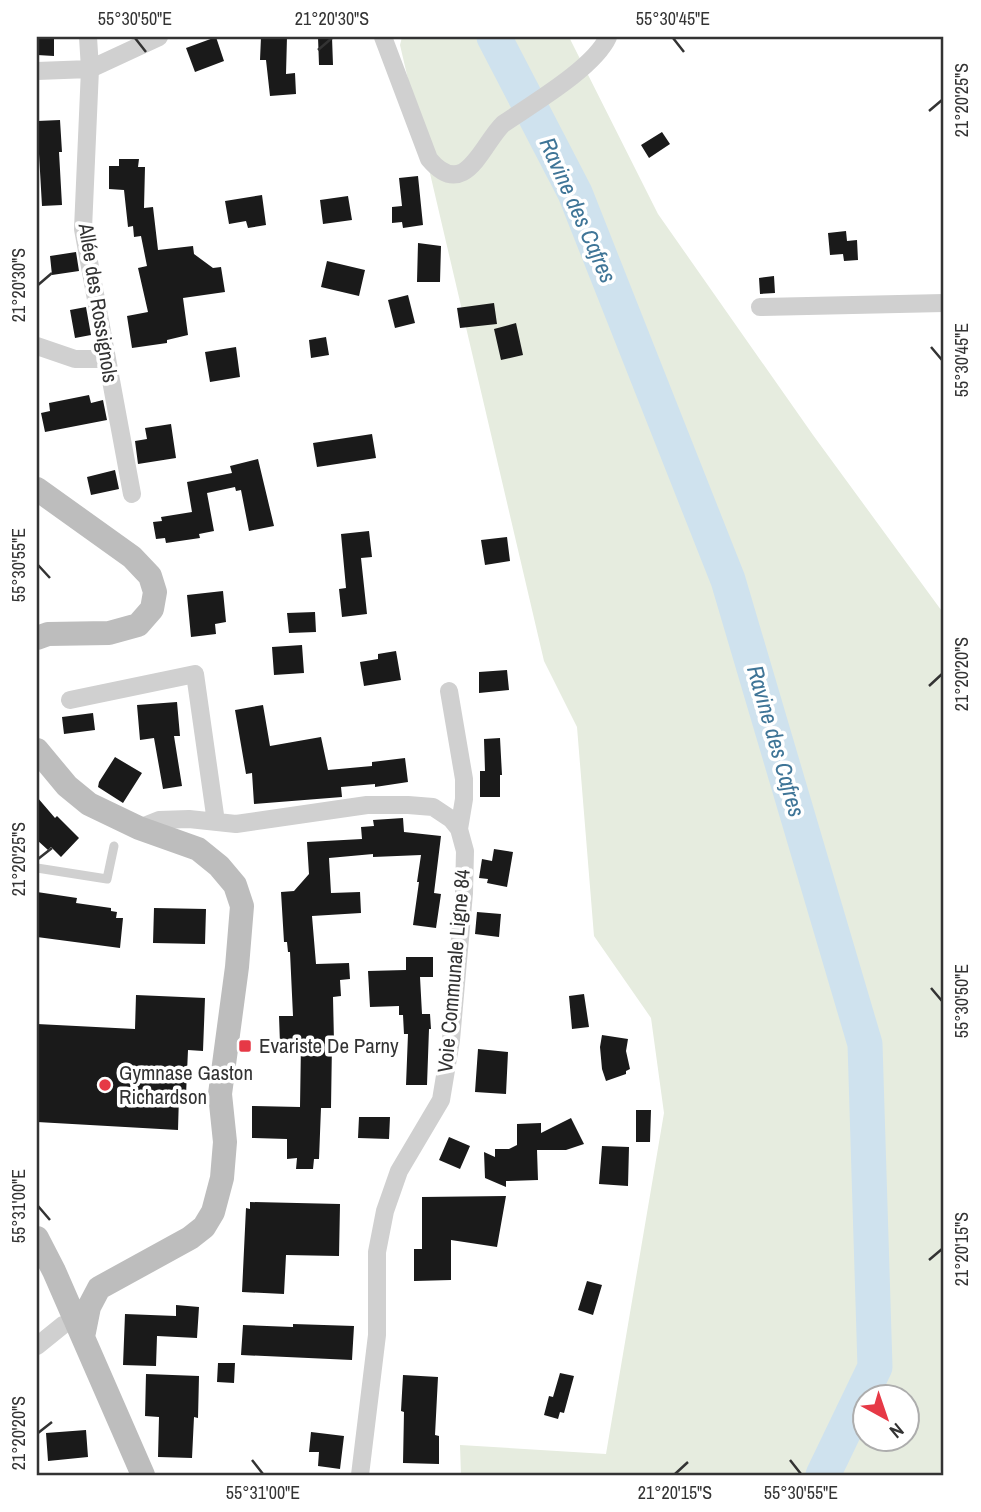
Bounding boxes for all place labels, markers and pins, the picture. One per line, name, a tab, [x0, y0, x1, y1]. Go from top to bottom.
place label: Evariste De Parny	[259, 1031, 399, 1060]
marker: Evariste De Parny	[237, 1038, 253, 1054]
place label: Gymnase Gaston Richardson	[119, 1058, 253, 1111]
marker: Gymnase Gaston Richardson	[97, 1077, 113, 1093]

